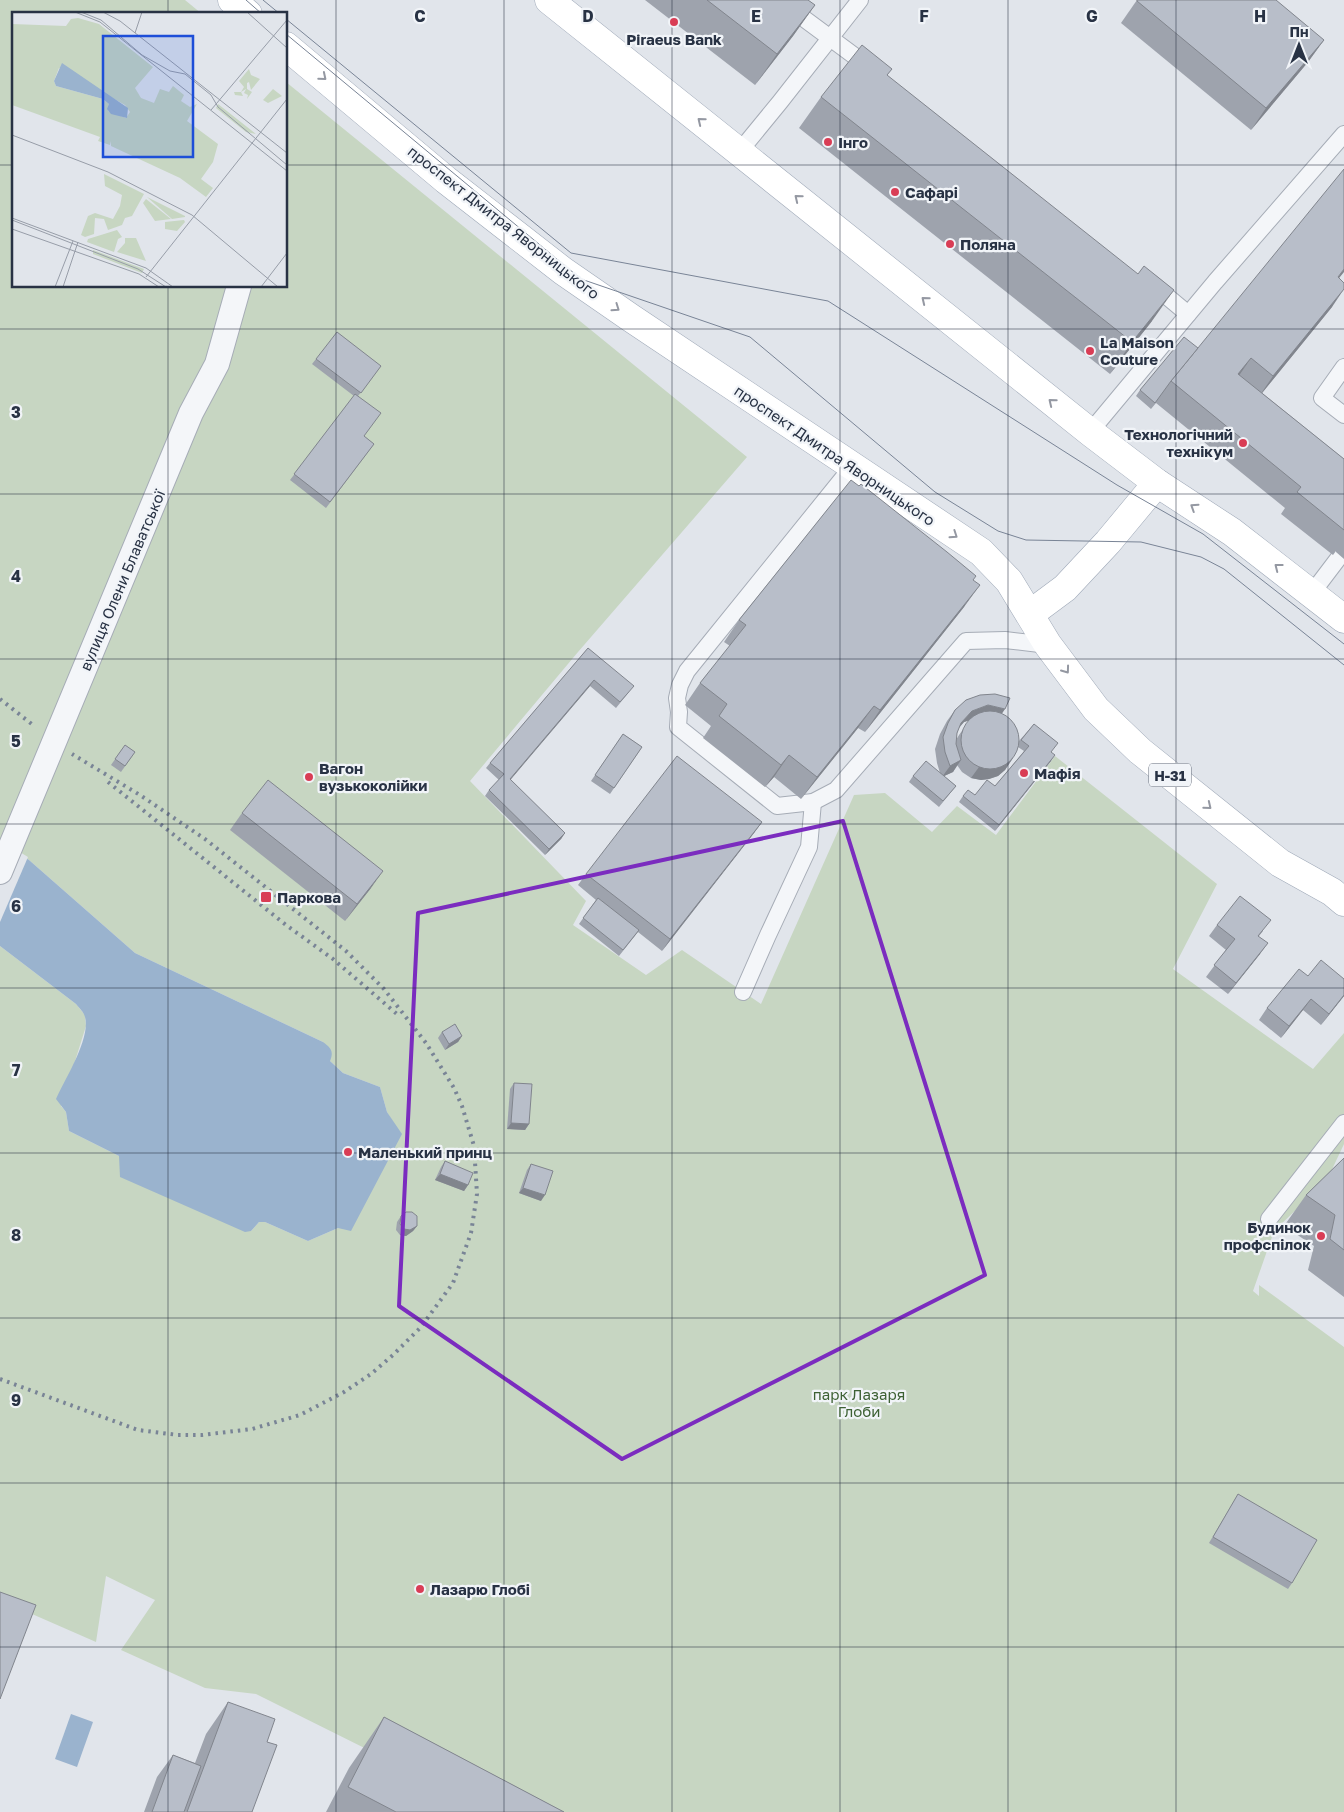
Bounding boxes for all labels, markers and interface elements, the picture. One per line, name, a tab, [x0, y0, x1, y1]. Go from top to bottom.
text: C	[414, 6, 426, 26]
text: D	[582, 6, 594, 26]
text: E	[751, 6, 761, 26]
text: F	[919, 6, 929, 26]
text: G	[1086, 6, 1098, 26]
text: H	[1254, 6, 1266, 26]
inset map	[12, 12, 288, 288]
marker: Piraeus Bank	[668, 16, 680, 28]
north arrow	[1274, 20, 1324, 70]
text: Пн	[1289, 23, 1309, 40]
place label: Piraeus Bank	[626, 30, 722, 48]
one-way arrow	[318, 72, 327, 81]
one-way arrow	[698, 119, 707, 127]
place label: Інго	[838, 133, 868, 151]
marker: Інго	[822, 136, 834, 148]
street label: проспект Дмитра Яворницького	[405, 142, 603, 302]
place label: Сафарі	[905, 183, 958, 201]
marker: Сафарі	[889, 186, 901, 198]
one-way arrow	[795, 196, 804, 204]
place label: Поляна	[960, 235, 1016, 253]
marker: Поляна	[944, 238, 956, 250]
one-way arrow	[921, 297, 931, 306]
one-way arrow	[610, 302, 620, 311]
place label: La Maison Couture	[1100, 333, 1174, 368]
marker: La Maison Couture	[1084, 345, 1096, 357]
street label: проспект Дмитра Яворницького	[731, 381, 939, 529]
one-way arrow	[1048, 398, 1057, 407]
text: 3	[11, 402, 21, 422]
place label: Технологічний технікум	[1124, 425, 1233, 460]
marker: Технологічний технікум	[1237, 437, 1249, 449]
street label: вулиця Олени Блаватської	[76, 486, 169, 673]
one-way arrow	[1190, 504, 1200, 513]
one-way arrow	[949, 529, 958, 538]
one-way arrow	[1275, 565, 1284, 573]
text: 4	[11, 566, 21, 586]
one-way arrow	[1060, 664, 1069, 674]
text: 5	[11, 731, 21, 751]
place label: Вагон вузькоколійки	[319, 759, 427, 794]
place label: Мафія	[1034, 764, 1081, 782]
road number: Н-31	[1149, 764, 1191, 786]
marker: Мафія	[1018, 767, 1030, 779]
marker: Вагон вузькоколійки	[303, 771, 315, 783]
one-way arrow	[1203, 800, 1212, 809]
place label: Паркова	[277, 888, 341, 906]
marker: Паркова	[259, 890, 273, 904]
text: 6	[11, 896, 21, 916]
text: 7	[12, 1060, 21, 1080]
place label: Маленький принц	[358, 1143, 493, 1161]
marker: Маленький принц	[342, 1146, 354, 1158]
place label: Будинок профспілок	[1224, 1218, 1311, 1253]
text: 8	[11, 1225, 21, 1245]
marker: Будинок профспілок	[1315, 1230, 1327, 1242]
park label: парк Лазаря Глоби	[813, 1385, 905, 1420]
text: 9	[11, 1390, 21, 1410]
place label: Лазарю Глобі	[430, 1580, 530, 1598]
marker: Лазарю Глобі	[414, 1583, 426, 1595]

